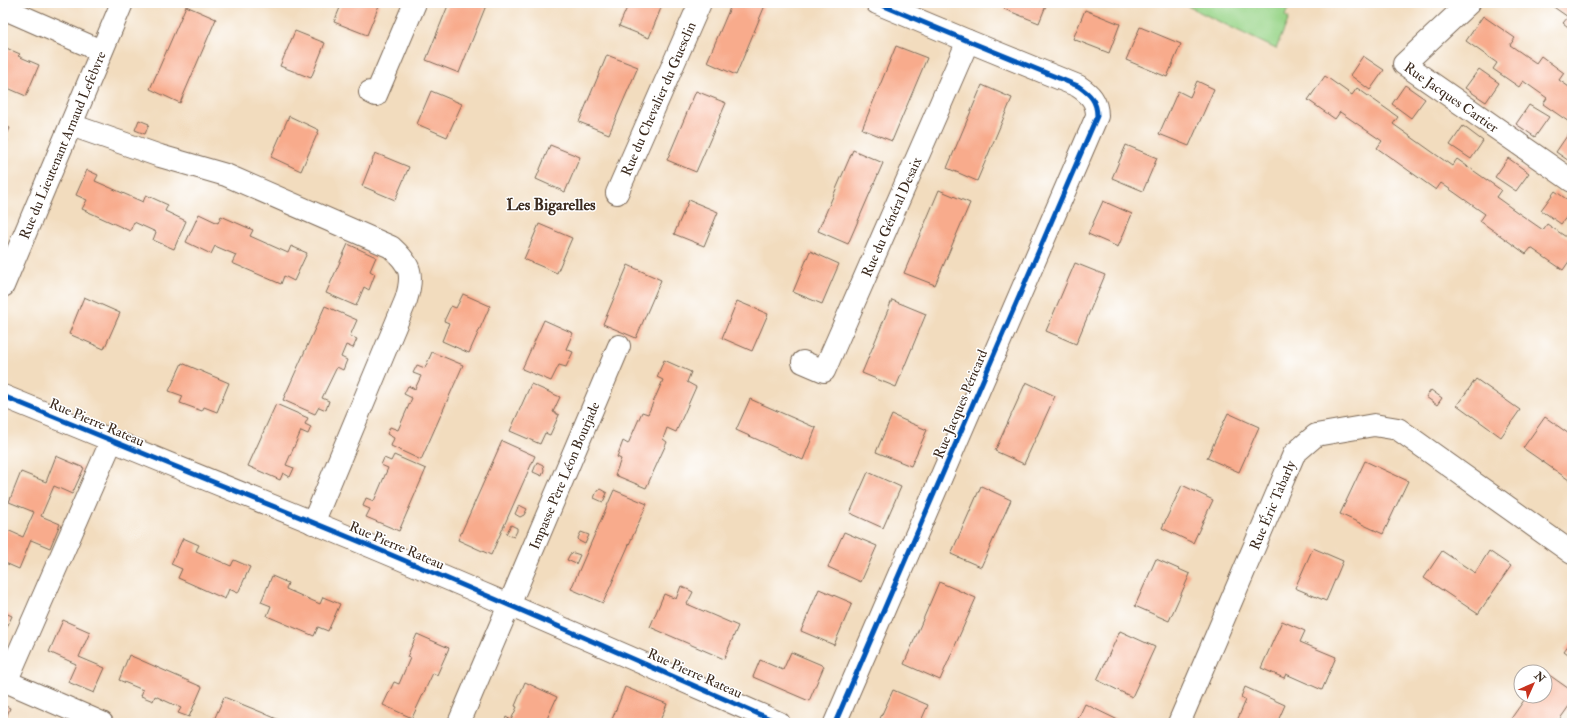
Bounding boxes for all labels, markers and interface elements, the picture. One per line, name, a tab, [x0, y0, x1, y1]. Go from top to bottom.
street label: Rue du Chevalier du Guesclin	[618, 19, 700, 179]
street label: Rue du Lieutenant Arnaud Lefebvre	[16, 48, 110, 242]
street label: Rue Jacques Cartier	[1401, 59, 1502, 137]
street label: Rue du Général Desaix	[858, 154, 926, 280]
district label: Les Bigarelles	[506, 195, 596, 216]
street label: Rue Jacques Péricard	[930, 347, 991, 461]
street label: Rue Pierre Rateau	[47, 395, 147, 450]
street label: Impasse Père Léon Bourjade	[526, 399, 603, 552]
street label: Rue Éric Tabarly	[1246, 457, 1300, 553]
street label: Rue Pierre Rateau	[347, 518, 447, 573]
street label: Rue Pierre Rateau	[645, 645, 745, 702]
north arrow	[1513, 664, 1553, 704]
text: N	[1531, 668, 1549, 686]

